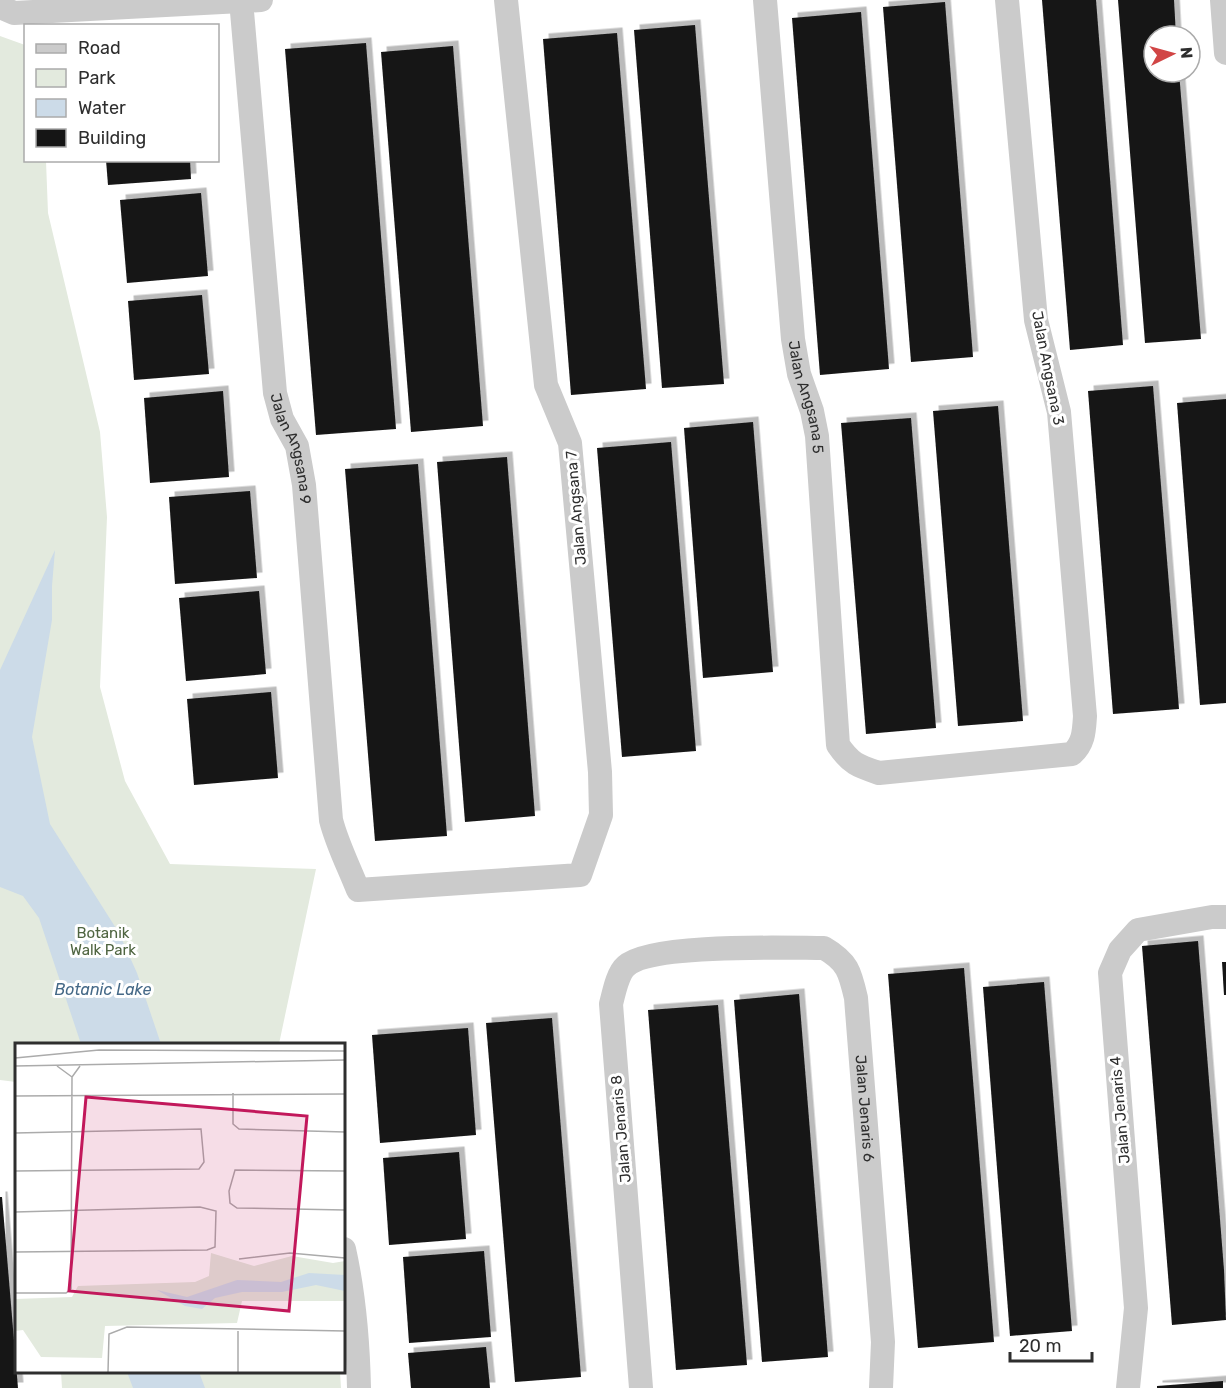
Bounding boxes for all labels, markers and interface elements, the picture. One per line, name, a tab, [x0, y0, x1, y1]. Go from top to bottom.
legend	[24, 24, 219, 162]
north arrow	[1142, 24, 1202, 84]
text: Road	[78, 37, 121, 59]
text: N	[1176, 46, 1196, 59]
text: Park	[78, 67, 116, 89]
text: Water	[78, 97, 126, 119]
text: Building	[78, 127, 146, 149]
street label: Jalan Angsana 3	[1028, 309, 1068, 427]
street label: Jalan Angsana 5	[784, 339, 827, 454]
street label: Jalan Angsana 9	[266, 391, 315, 505]
street label: Jalan Angsana 7	[562, 450, 590, 566]
park label: Botanik Walk Park	[70, 924, 136, 959]
water label: Botanic Lake	[55, 980, 151, 999]
inset map	[15, 1043, 345, 1373]
street label: Jalan Jenaris 6	[851, 1054, 878, 1163]
street label: Jalan Jenaris 4	[1106, 1056, 1134, 1164]
street label: Jalan Jenaris 8	[607, 1074, 635, 1184]
scale bar	[1010, 1325, 1092, 1363]
text: 20 m	[1019, 1335, 1061, 1357]

